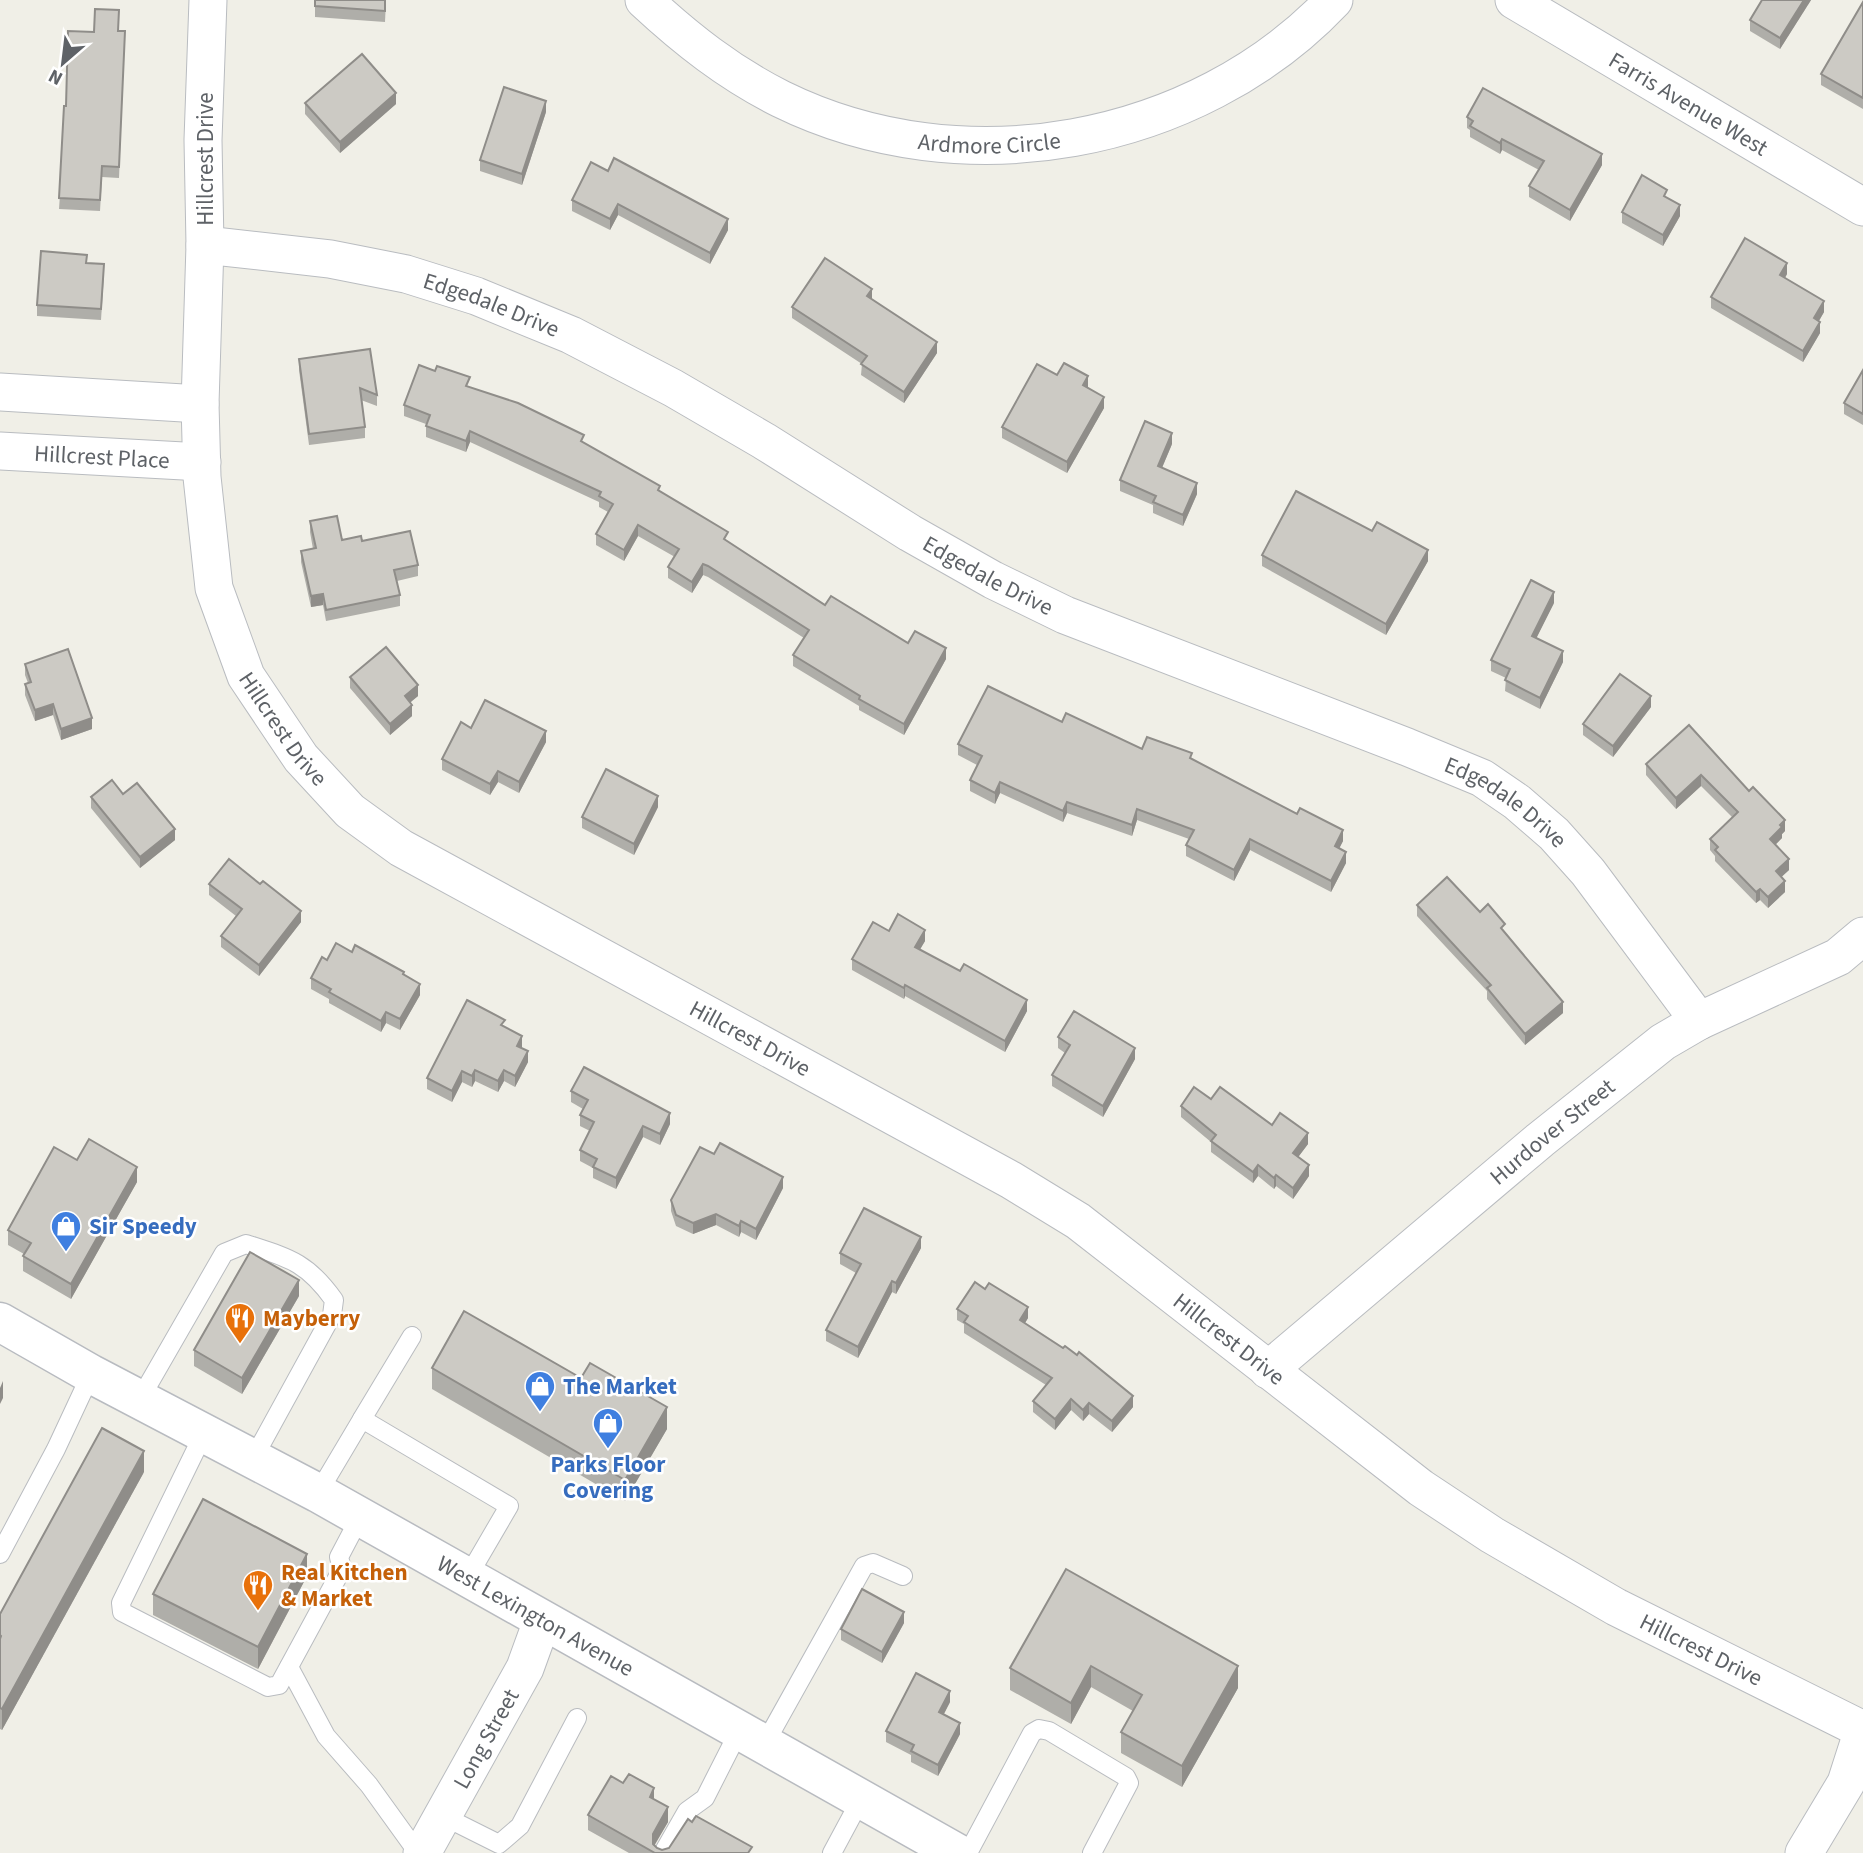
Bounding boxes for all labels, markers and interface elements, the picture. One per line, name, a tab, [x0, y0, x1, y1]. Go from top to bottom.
north arrow	[28, 28, 98, 98]
street label: Farris Avenue West	[1602, 44, 1774, 164]
text: N	[44, 62, 68, 92]
street label: Hillcrest Drive	[189, 92, 222, 226]
street label: Ardmore Circle	[916, 124, 1063, 162]
street label: Edgedale Drive	[419, 264, 565, 346]
street label: Hillcrest Place	[33, 437, 170, 477]
street label: Edgedale Drive	[916, 527, 1059, 624]
street label: Hillcrest Drive	[231, 665, 335, 793]
street label: Edgedale Drive	[1439, 748, 1575, 855]
street label: Hillcrest Drive	[683, 992, 817, 1085]
street label: Hurdover Street	[1483, 1071, 1622, 1193]
shop icon: Sir Speedy	[49, 1209, 83, 1253]
place label: Sir Speedy	[89, 1210, 197, 1243]
street label: Hillcrest Drive	[1166, 1285, 1292, 1393]
restaurant icon: Mayberry	[223, 1301, 257, 1345]
place label: Mayberry	[263, 1302, 360, 1335]
shop icon: The Market	[523, 1369, 557, 1413]
place label: The Market	[563, 1370, 677, 1403]
shop icon: Parks Floor Covering	[591, 1406, 625, 1450]
place label: Parks Floor Covering	[551, 1448, 666, 1507]
street label: West Lexington Avenue	[431, 1547, 640, 1685]
place label: Real Kitchen & Market	[281, 1556, 408, 1615]
restaurant icon: Real Kitchen & Market	[241, 1568, 275, 1612]
street label: Hillcrest Drive	[1634, 1605, 1768, 1694]
street label: Long Street	[445, 1683, 527, 1795]

